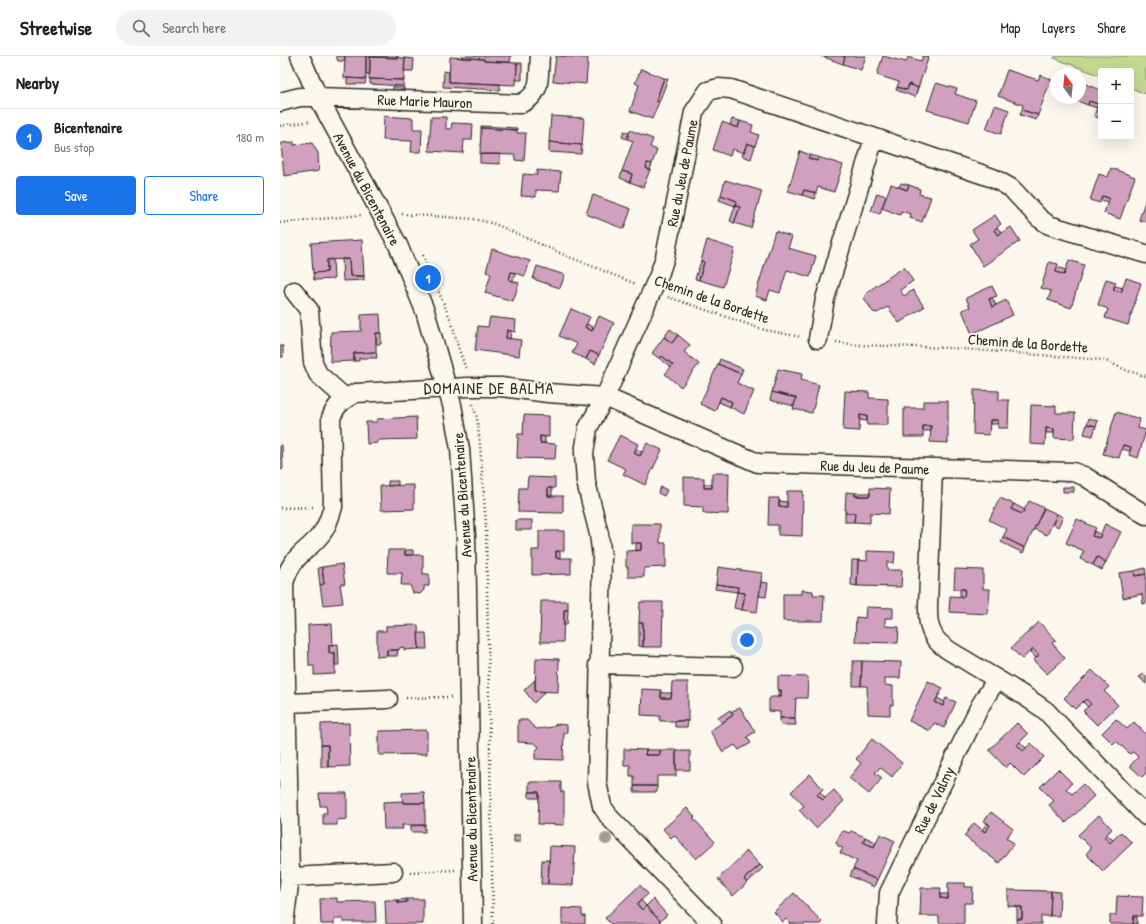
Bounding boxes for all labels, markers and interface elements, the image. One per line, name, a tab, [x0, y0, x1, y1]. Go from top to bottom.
search box	[116, 10, 396, 46]
text: Streetwise	[20, 15, 92, 41]
icon: search	[130, 17, 152, 39]
text: Search here	[162, 17, 226, 38]
text: Map	[1000, 18, 1020, 37]
text: Layers	[1042, 18, 1075, 37]
text: Share	[1097, 18, 1126, 37]
north arrow	[1050, 68, 1086, 104]
map controls	[1098, 68, 1134, 140]
button: +	[1098, 68, 1134, 104]
text: Nearby	[16, 71, 59, 94]
street label: Rue Marie Mauron	[377, 89, 473, 113]
button: −	[1098, 104, 1134, 140]
text: Bicentenaire	[54, 117, 122, 138]
street label: Rue du Jeu de Paume	[661, 117, 703, 229]
text: 1	[27, 128, 31, 146]
text: 180 m	[236, 128, 264, 146]
street label: Avenue du Bicentenaire	[328, 129, 406, 249]
text: Bus stop	[54, 138, 94, 156]
button: Save	[16, 176, 136, 215]
button: Share	[144, 176, 264, 215]
pin: 1	[415, 263, 441, 293]
street label: Chemin de la Bordette	[652, 269, 772, 329]
street label: Chemin de la Bordette	[967, 328, 1089, 358]
district label: DOMAINE DE BALMA	[424, 377, 554, 399]
street label: Avenue du Bicentenaire	[447, 432, 477, 558]
street label: Rue du Jeu de Paume	[820, 455, 930, 479]
your location	[737, 630, 757, 650]
street label: Avenue du Bicentenaire	[459, 756, 483, 882]
street label: Rue de Valmy	[909, 763, 959, 837]

